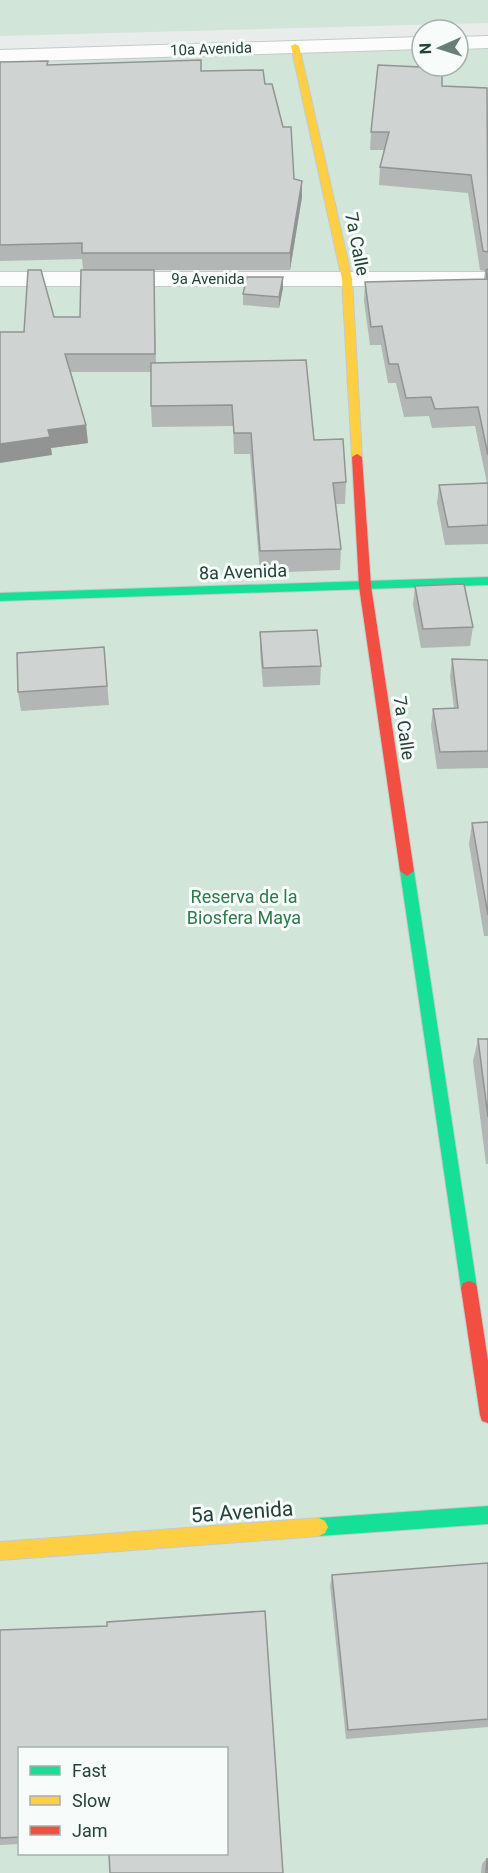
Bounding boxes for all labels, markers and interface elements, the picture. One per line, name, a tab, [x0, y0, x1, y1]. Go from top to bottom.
north arrow	[410, 18, 470, 78]
street label: 10a Avenida	[170, 39, 252, 59]
text: N	[416, 43, 435, 55]
street label: 7a Calle	[341, 210, 374, 277]
street label: 9a Avenida	[171, 270, 245, 288]
street label: 8a Avenida	[199, 559, 287, 584]
street label: 7a Calle	[390, 695, 419, 761]
park label: Reserva de la Biosfera Maya	[187, 886, 301, 928]
street label: 5a Avenida	[190, 1496, 294, 1528]
legend	[18, 1747, 228, 1855]
text: Fast	[72, 1760, 107, 1781]
text: Slow	[72, 1790, 111, 1811]
text: Jam	[72, 1820, 108, 1841]

